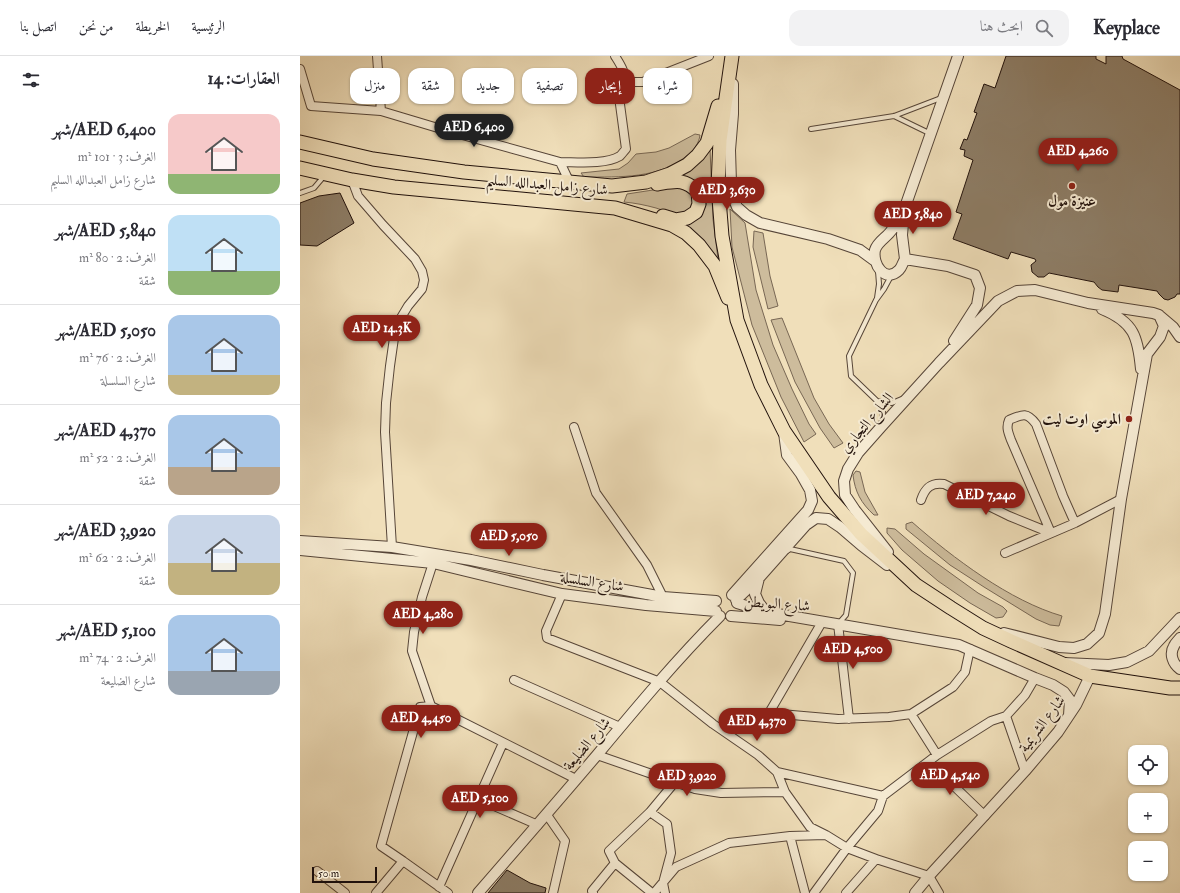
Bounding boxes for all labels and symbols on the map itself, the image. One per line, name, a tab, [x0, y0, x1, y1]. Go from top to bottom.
pin: AED 6,400	[428, 114, 520, 148]
pin: AED 4,260	[1032, 138, 1124, 172]
street label: شارع زامل العبدالله السليم	[485, 170, 609, 205]
pin: AED 3,630	[681, 177, 773, 211]
marker: عنيزة مول	[1067, 181, 1077, 191]
place label: عنيزة مول	[1048, 192, 1096, 211]
pin: AED 5,840	[867, 201, 959, 235]
pin: AED 14.3K	[336, 315, 428, 349]
street label: الشارع التجاري	[836, 389, 900, 459]
place label: الموسي اوت ليت	[1042, 410, 1121, 433]
marker: الموسي اوت ليت	[1124, 414, 1134, 424]
pin: AED 7,240	[940, 482, 1032, 516]
pin: AED 5,050	[463, 523, 555, 557]
street label: شارع السلسلة	[557, 567, 625, 599]
street label: شارع البويطن	[743, 592, 811, 619]
pin: AED 4,280	[377, 601, 469, 635]
pin: AED 4,500	[807, 636, 899, 670]
street label: شارع الشريمية	[1014, 692, 1072, 758]
pin: AED 4,450	[375, 705, 467, 739]
pin: AED 4,370	[711, 708, 803, 742]
street label: شارع الضليعة	[559, 713, 617, 776]
pin: AED 4,540	[904, 762, 996, 796]
pin: AED 3,920	[641, 763, 733, 797]
pin: AED 5,100	[434, 785, 526, 819]
scale bar	[312, 865, 377, 884]

